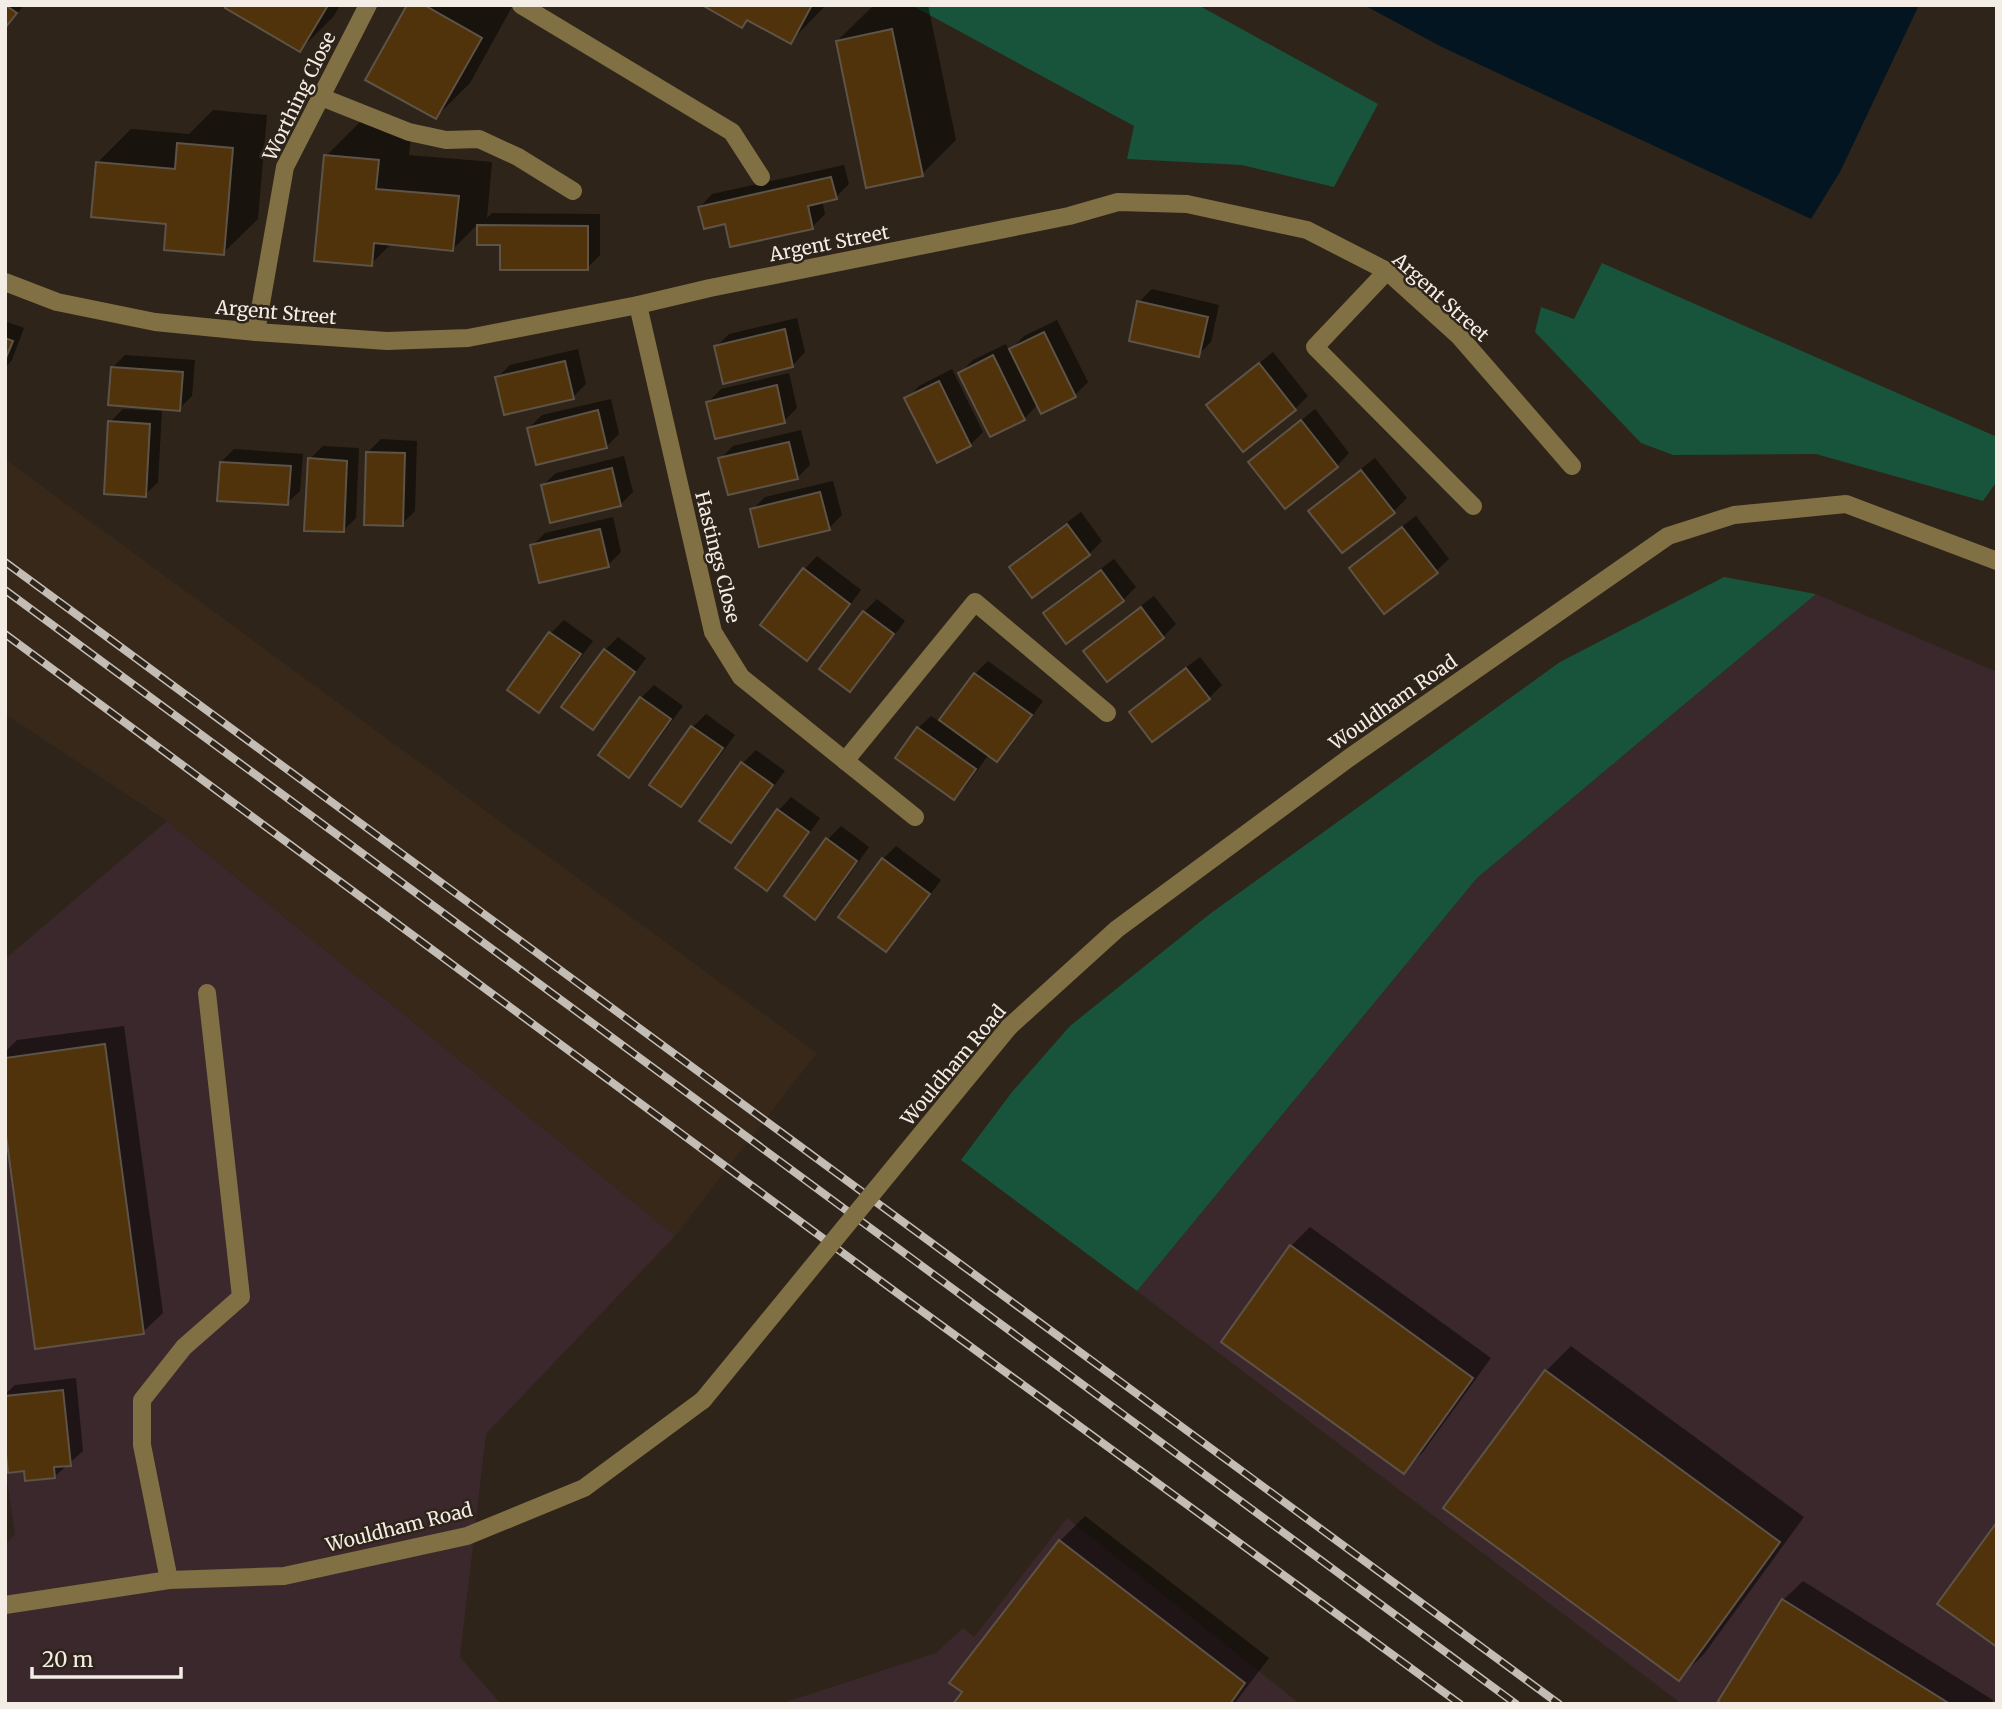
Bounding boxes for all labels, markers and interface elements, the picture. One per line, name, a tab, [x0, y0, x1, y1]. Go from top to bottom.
street label: Worthing Close	[257, 27, 341, 165]
street label: Argent Street	[766, 220, 891, 267]
street label: Argent Street	[1387, 247, 1495, 347]
street label: Argent Street	[214, 295, 338, 329]
street label: Hastings Close	[690, 489, 746, 625]
street label: Wouldham Road	[1324, 649, 1462, 756]
street label: Wouldham Road	[895, 1000, 1011, 1131]
street label: Wouldham Road	[322, 1497, 475, 1557]
scale bar	[32, 1636, 180, 1680]
text: 20 m	[42, 1646, 94, 1673]

